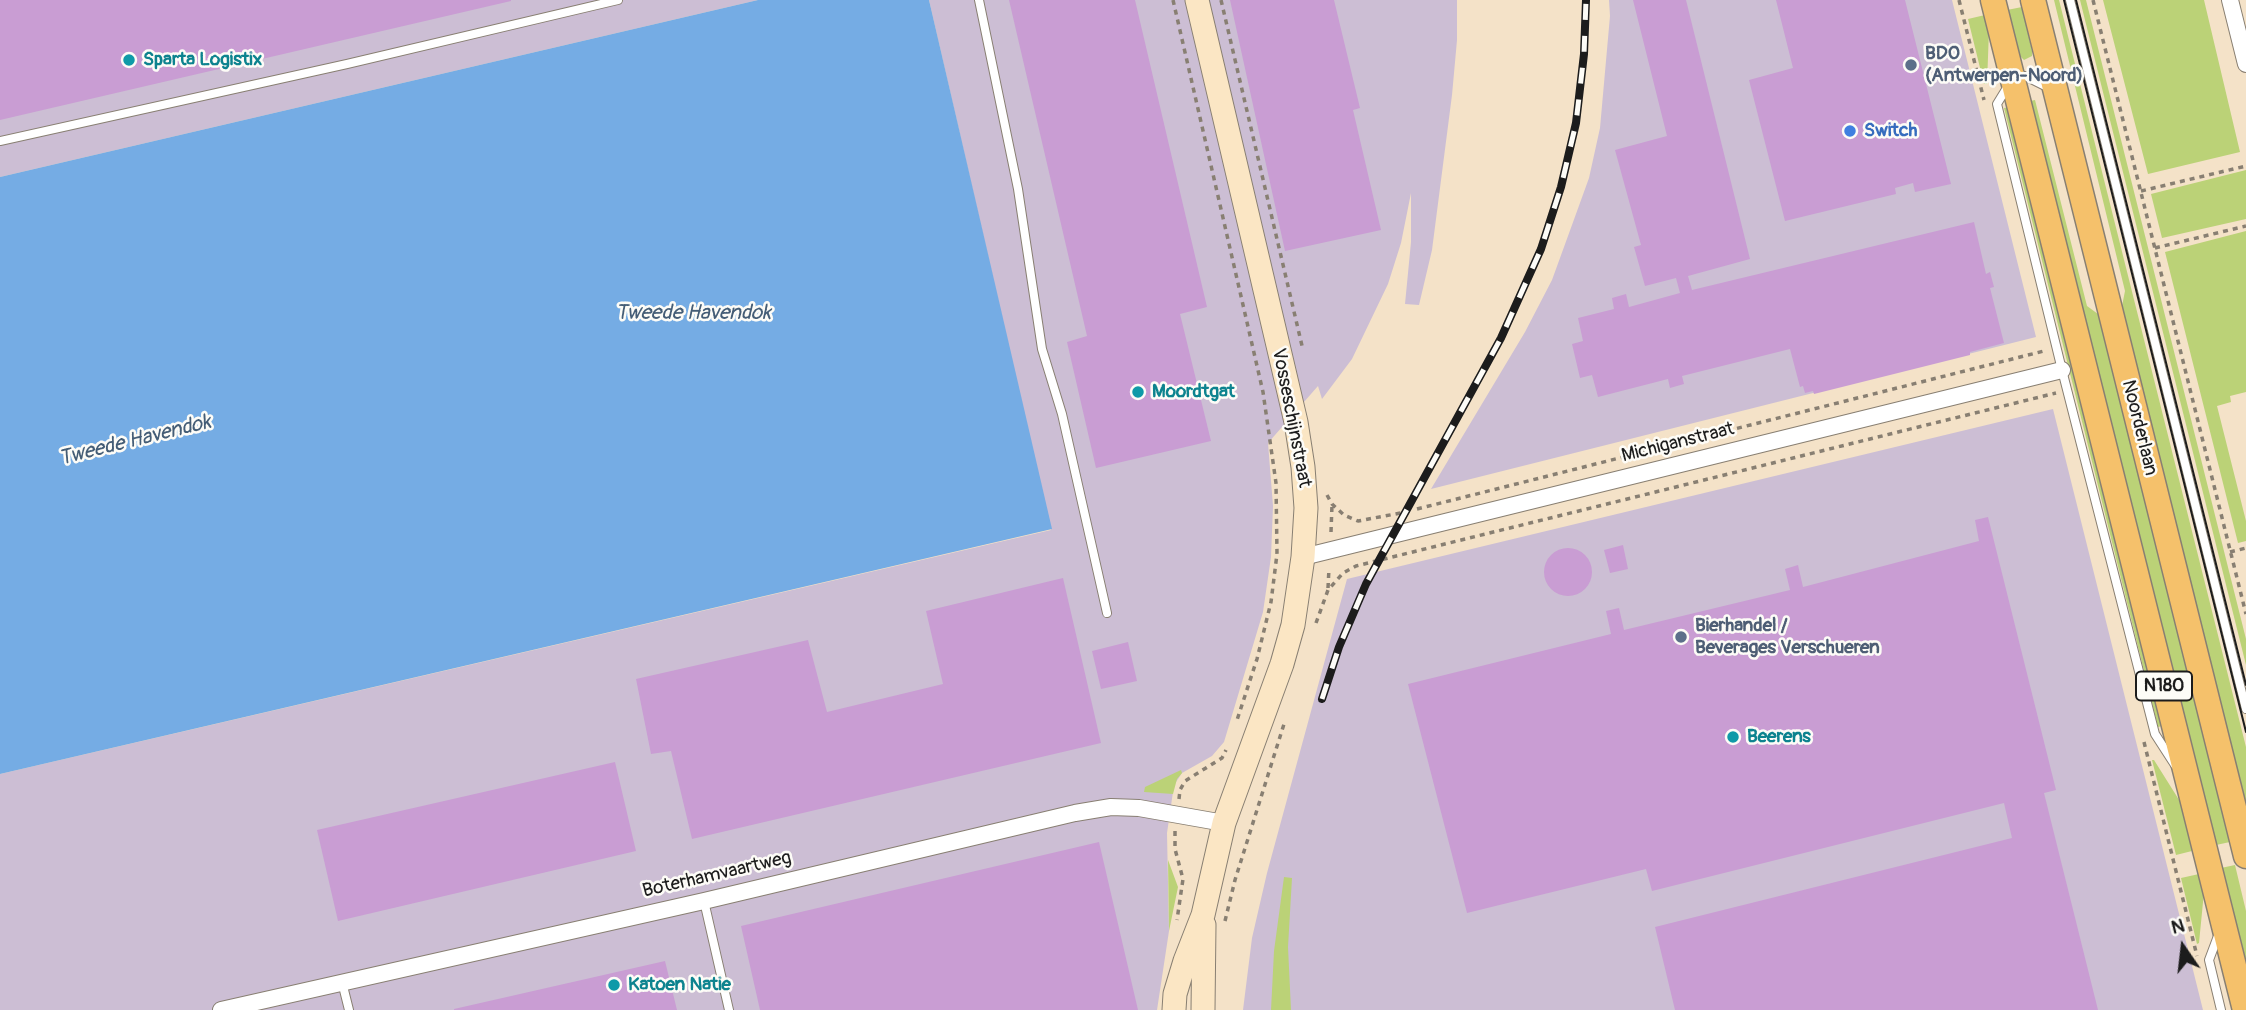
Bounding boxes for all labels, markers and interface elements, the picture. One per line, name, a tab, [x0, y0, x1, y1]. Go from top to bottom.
place label: BDO (Antwerpen-Noord)	[1925, 43, 2083, 87]
place label: Sparta Logistix	[143, 49, 262, 71]
marker: Sparta Logistix	[121, 52, 137, 68]
marker: BDO (Antwerpen-Noord)	[1903, 57, 1919, 73]
place label: Switch	[1864, 120, 1918, 142]
marker: Switch	[1842, 123, 1858, 139]
water label: Tweede Havendok	[615, 301, 771, 327]
street label: Vosseschijnstraat	[1266, 346, 1316, 490]
street label: Noorderlaan	[2116, 378, 2162, 478]
place label: Moordtgat	[1152, 381, 1235, 403]
marker: Moordtgat	[1130, 384, 1146, 400]
water label: Tweede Havendok	[56, 410, 214, 472]
street label: Michiganstraat	[1619, 418, 1737, 468]
place label: Bierhandel / Beverages Verschueren	[1695, 615, 1880, 659]
marker: Bierhandel / Beverages Verschueren	[1673, 629, 1689, 645]
road number: N180	[2136, 672, 2192, 700]
place label: Beerens	[1747, 726, 1811, 748]
marker: Beerens	[1725, 729, 1741, 745]
street label: Boterhamvaartweg	[640, 847, 794, 903]
north arrow	[2148, 912, 2218, 982]
text: N	[2169, 913, 2187, 940]
place label: Katoen Natie	[628, 974, 731, 996]
marker: Katoen Natie	[606, 977, 622, 993]

